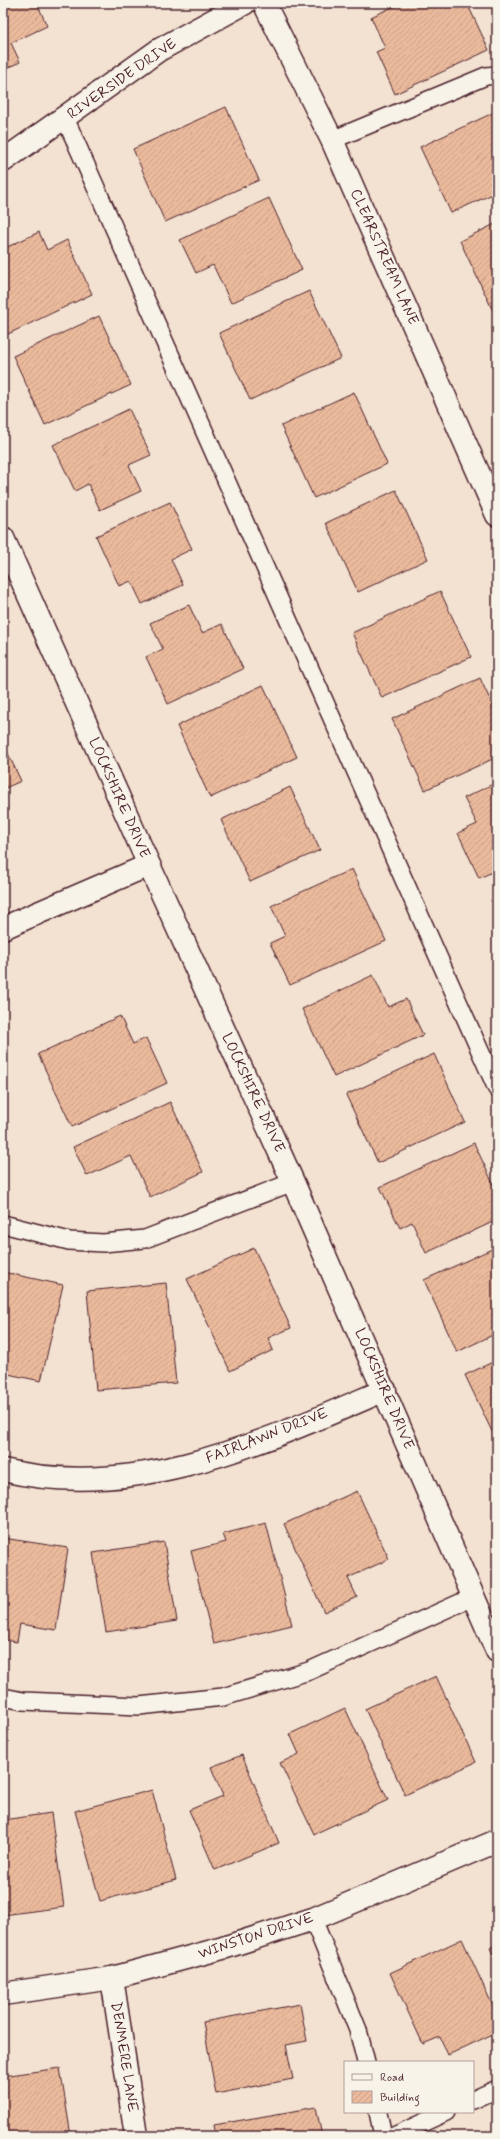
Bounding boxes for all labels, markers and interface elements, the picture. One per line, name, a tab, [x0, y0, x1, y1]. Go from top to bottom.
street label: RIVERSIDE DRIVE	[63, 34, 181, 124]
street label: CLEARSTREAM LANE	[345, 186, 423, 328]
street label: LOCKSHIRE DRIVE	[83, 735, 155, 862]
street label: LOCKSHIRE DRIVE	[217, 1030, 290, 1156]
street label: LOCKSHIRE DRIVE	[349, 1325, 419, 1453]
street label: FAIRLAWN DRIVE	[203, 1403, 331, 1469]
street label: WINSTON DRIVE	[196, 1908, 317, 1964]
street label: DENMERE LANE	[105, 2000, 143, 2114]
legend	[344, 2061, 474, 2113]
text: Road	[380, 2070, 404, 2086]
text: Building	[380, 2090, 420, 2107]

